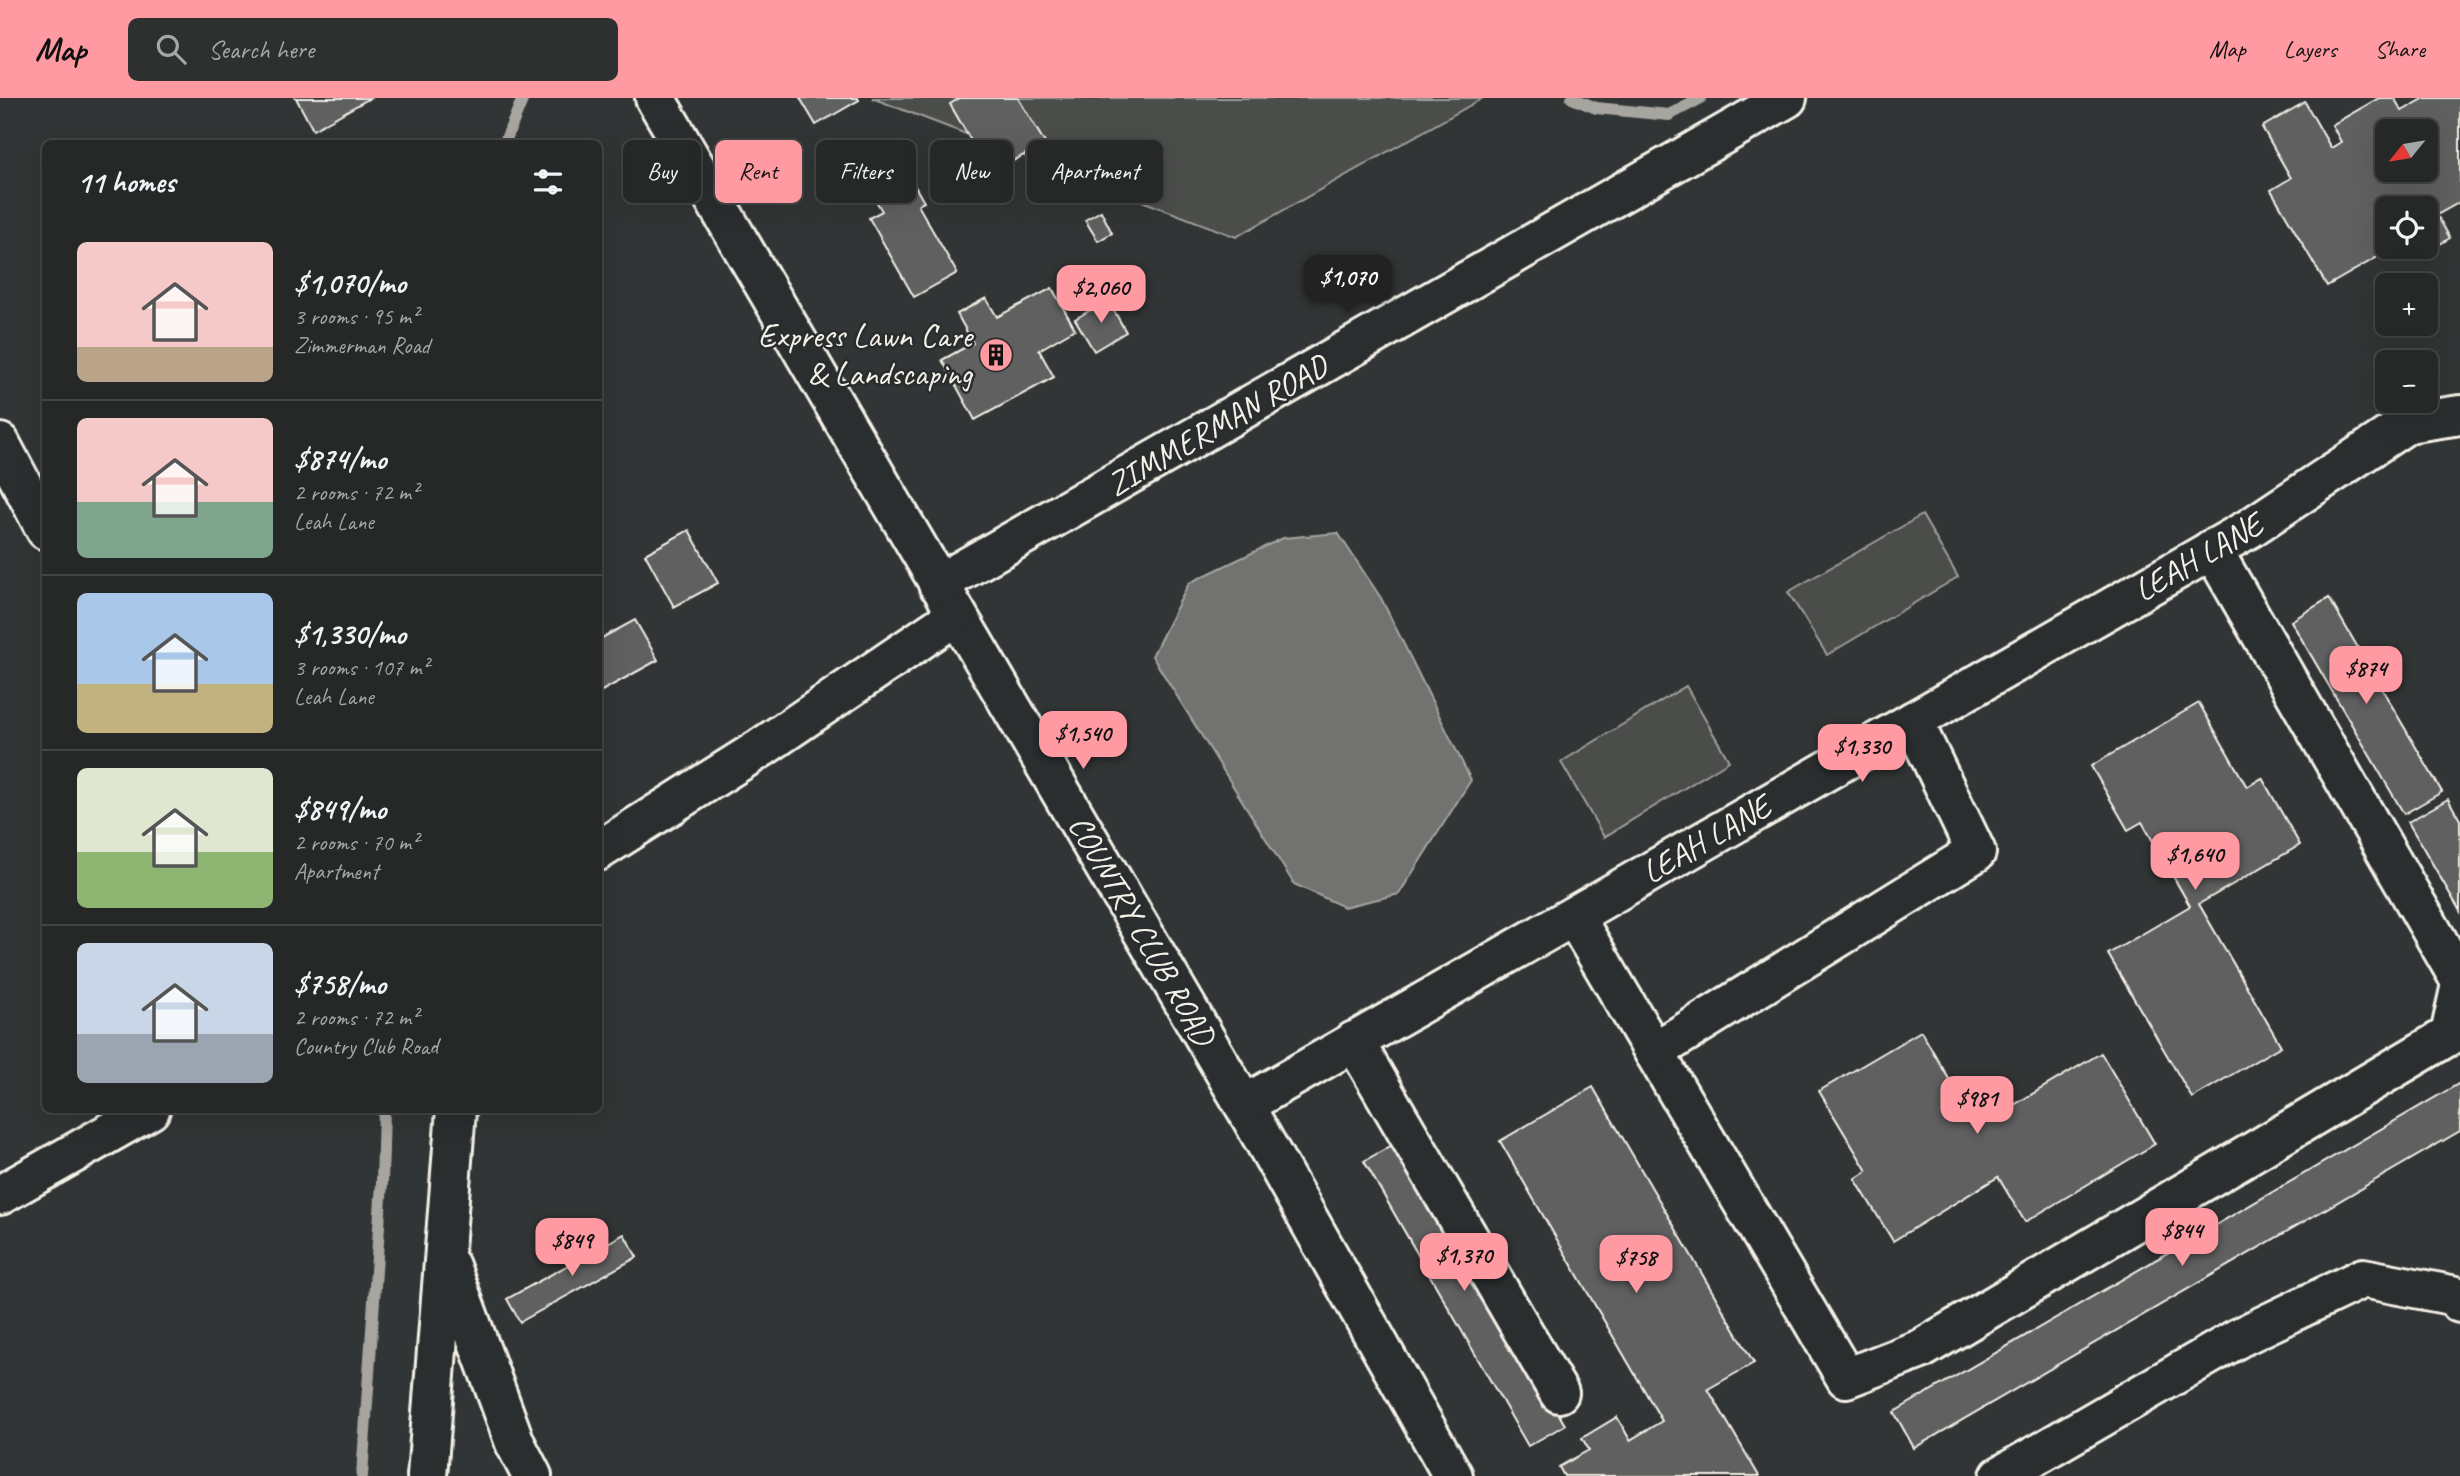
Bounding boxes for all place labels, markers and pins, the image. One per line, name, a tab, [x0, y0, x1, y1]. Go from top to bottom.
pin: $1,070	[1291, 256, 1405, 315]
pin: $2,060	[1044, 266, 1158, 325]
place label: Express Lawn Care & Landscaping	[758, 315, 974, 395]
building icon: Express Lawn Care & Landscaping	[977, 336, 1015, 374]
pin: $874	[2325, 646, 2407, 706]
pin: $1,540	[1026, 712, 1140, 771]
pin: $1,330	[1805, 724, 1919, 784]
pin: $1,640	[2138, 832, 2252, 892]
pin: $981	[1936, 1076, 2018, 1136]
pin: $844	[2141, 1208, 2223, 1268]
pin: $849	[531, 1218, 613, 1278]
pin: $1,370	[1407, 1234, 1521, 1293]
pin: $758	[1595, 1236, 1677, 1295]

